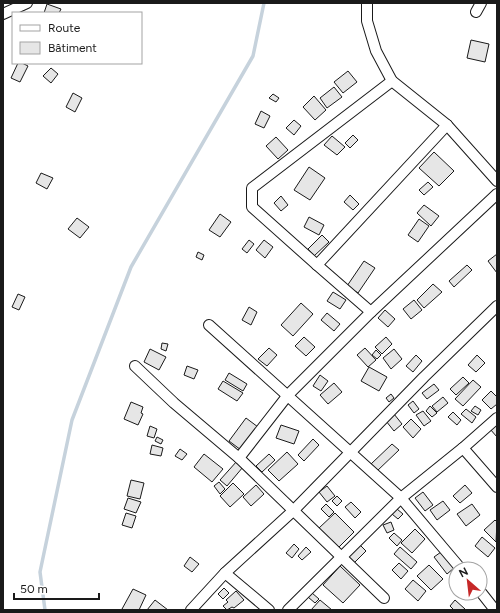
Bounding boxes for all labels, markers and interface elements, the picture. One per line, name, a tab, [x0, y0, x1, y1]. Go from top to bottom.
legend	[12, 12, 142, 64]
text: Route	[48, 21, 81, 35]
text: Bâtiment	[48, 41, 97, 55]
north arrow	[448, 561, 488, 601]
text: N	[457, 565, 470, 580]
scale bar	[14, 575, 99, 601]
text: 50 m	[20, 582, 48, 596]

